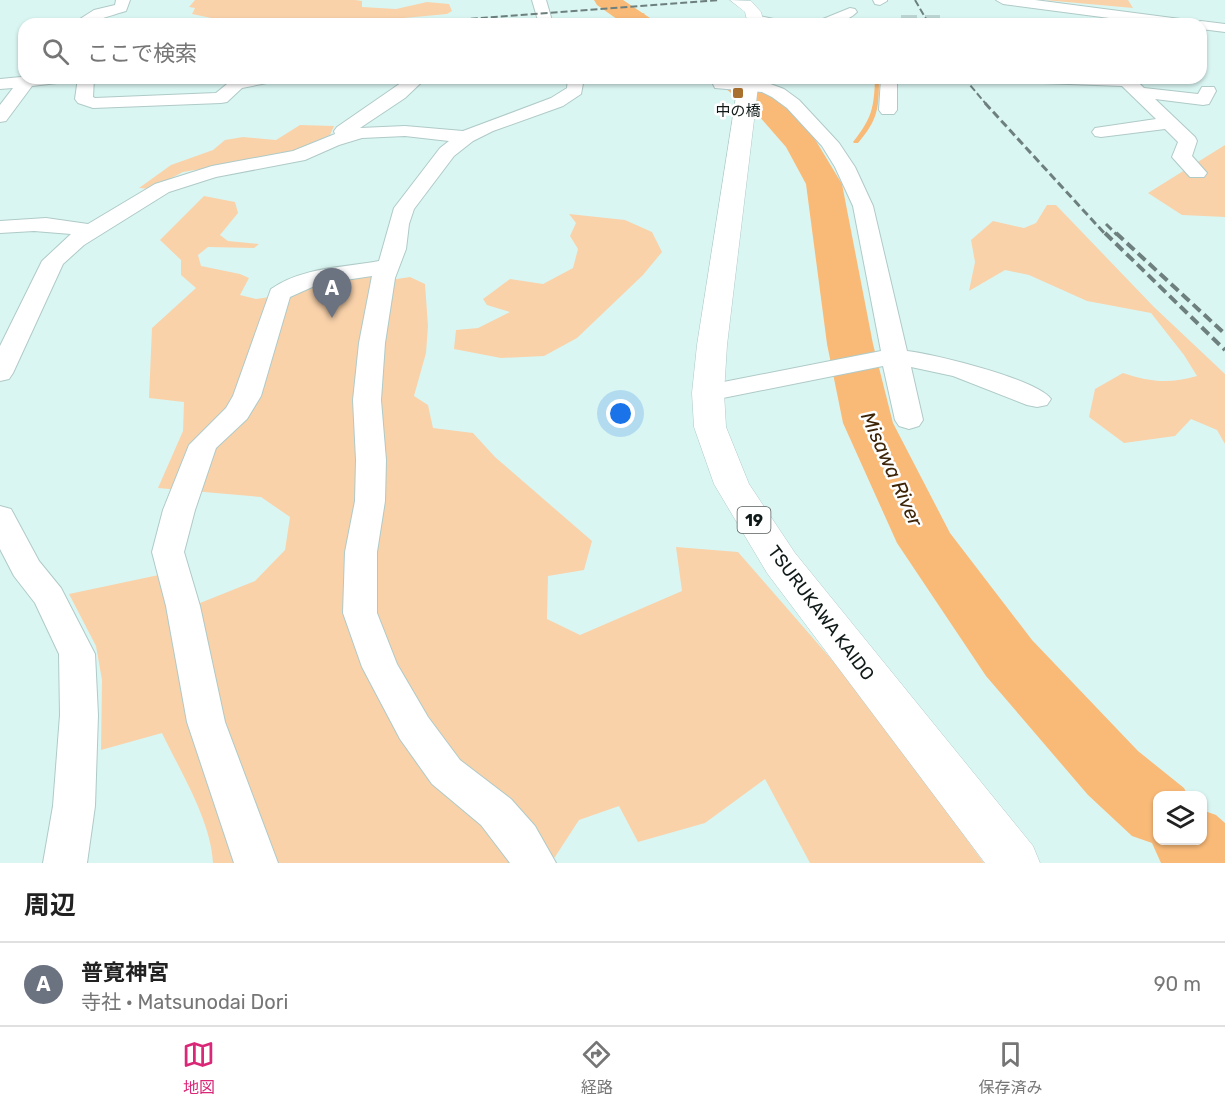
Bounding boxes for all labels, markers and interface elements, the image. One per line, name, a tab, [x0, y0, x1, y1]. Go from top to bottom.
search box	[18, 18, 1207, 84]
icon: search	[39, 35, 72, 68]
text: ここで検索	[87, 40, 197, 67]
marker: 中の橋	[731, 86, 745, 100]
place label: 中の橋	[715, 102, 761, 120]
pin: A	[312, 268, 352, 318]
your location	[606, 399, 635, 428]
water label: Misawa River	[856, 408, 929, 531]
road number: 19	[738, 507, 771, 533]
street label: TSURUKAWA KAIDO	[763, 541, 879, 685]
map controls	[1153, 791, 1207, 845]
button: layers	[1153, 791, 1207, 845]
text: 周辺	[24, 890, 76, 921]
text: 普寛神宮	[81, 959, 169, 986]
text: A	[36, 972, 51, 996]
text: 90 m	[1154, 972, 1201, 996]
text: 寺社 · Matsunodai Dori	[81, 990, 288, 1014]
tab: 地図	[182, 1038, 215, 1098]
tab: 経路	[580, 1038, 613, 1098]
tab: 保存済み	[978, 1038, 1042, 1098]

